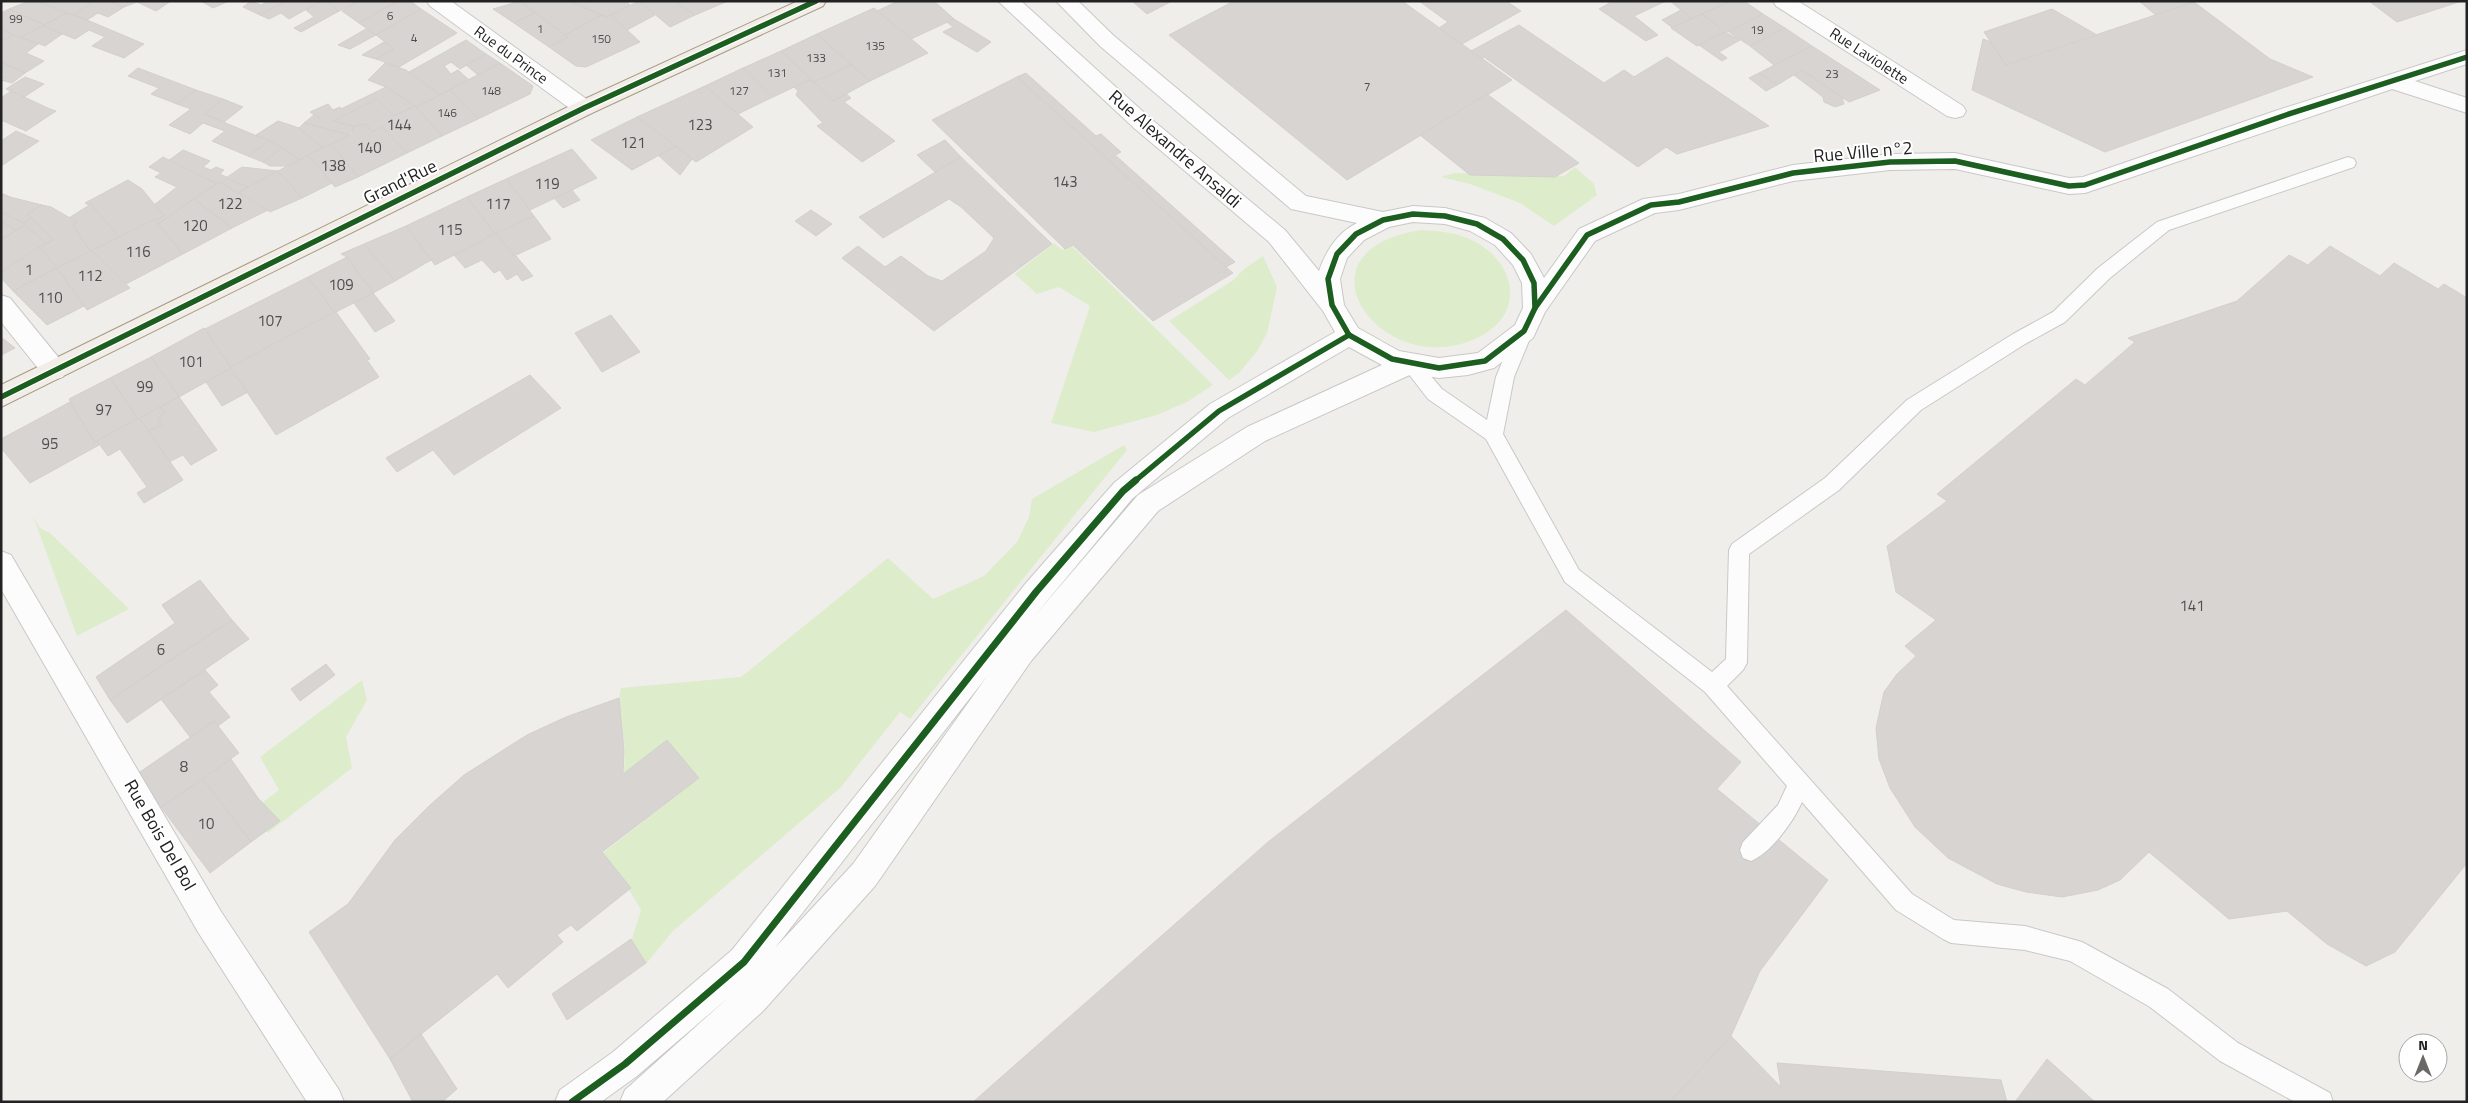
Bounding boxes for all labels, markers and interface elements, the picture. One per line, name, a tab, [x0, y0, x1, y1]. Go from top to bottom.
house number: 6	[387, 6, 394, 25]
house number: 99	[9, 9, 23, 28]
house number: 1	[537, 19, 543, 38]
street label: Rue du Prince	[469, 20, 553, 89]
house number: 19	[1750, 20, 1764, 39]
street label: Rue Laviolette	[1825, 21, 1913, 90]
house number: 4	[411, 28, 418, 47]
house number: 150	[591, 29, 611, 48]
house number: 135	[865, 36, 885, 55]
house number: 133	[806, 48, 826, 67]
house number: 131	[767, 63, 787, 82]
house number: 23	[1825, 64, 1839, 83]
house number: 7	[1364, 77, 1370, 96]
house number: 148	[481, 81, 501, 100]
house number: 127	[729, 81, 749, 100]
street label: Rue Alexandre Ansaldi	[1103, 83, 1248, 214]
house number: 146	[437, 103, 457, 122]
house number: 144	[386, 113, 412, 136]
house number: 123	[687, 113, 713, 136]
house number: 121	[620, 131, 646, 154]
street label: Rue Ville n°2	[1812, 134, 1914, 169]
house number: 140	[356, 136, 382, 159]
street label: Grand'Rue	[358, 152, 441, 211]
house number: 138	[320, 154, 346, 177]
house number: 143	[1052, 170, 1078, 193]
house number: 119	[534, 172, 560, 195]
house number: 122	[217, 192, 243, 215]
house number: 117	[485, 192, 511, 215]
house number: 120	[182, 214, 208, 237]
house number: 115	[437, 218, 463, 241]
house number: 116	[125, 240, 151, 263]
house number: 1	[25, 258, 33, 281]
house number: 112	[77, 264, 103, 287]
house number: 109	[328, 273, 354, 296]
house number: 110	[37, 286, 63, 309]
house number: 107	[257, 309, 283, 332]
house number: 101	[178, 350, 204, 373]
house number: 99	[137, 375, 153, 398]
house number: 97	[96, 398, 112, 421]
house number: 95	[42, 432, 58, 455]
house number: 141	[2179, 594, 2205, 617]
house number: 6	[157, 638, 165, 661]
house number: 8	[180, 755, 188, 778]
street label: Rue Bois Del Bol	[118, 774, 203, 895]
house number: 10	[198, 812, 214, 835]
north arrow	[2398, 1033, 2448, 1083]
text: N	[2418, 1034, 2428, 1055]

